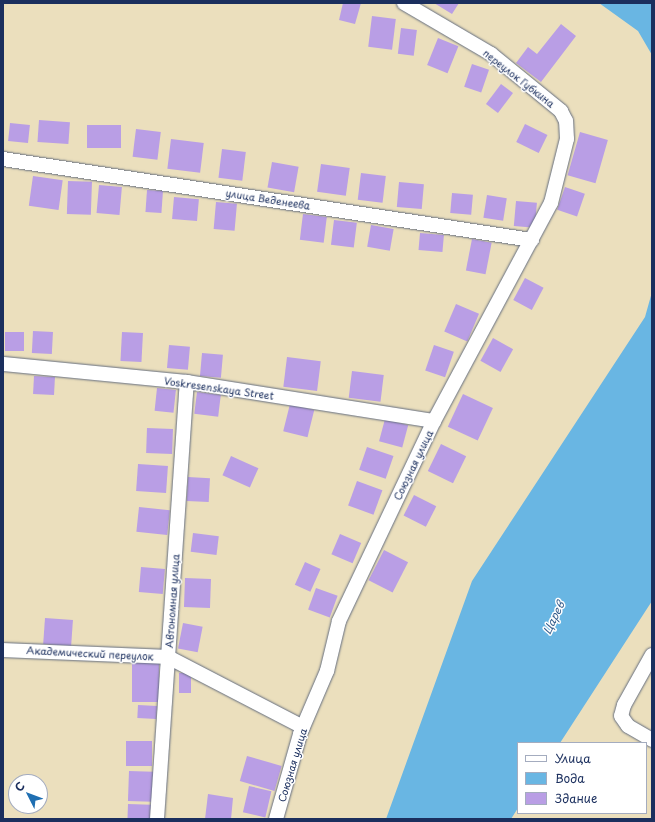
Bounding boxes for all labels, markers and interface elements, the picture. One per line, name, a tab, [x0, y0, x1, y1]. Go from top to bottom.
street label: переулок Губкина	[481, 46, 557, 110]
street label: улица Веденеева	[225, 186, 311, 212]
street label: Voskresenskaya Street	[163, 374, 275, 402]
street label: Союзная улица	[391, 428, 435, 502]
street label: Автономная улица	[163, 553, 181, 649]
water label: Царев	[540, 599, 568, 637]
street label: Академический переулок	[26, 644, 154, 662]
street label: Союзная улица	[275, 726, 309, 804]
legend	[517, 742, 647, 814]
text: Улица	[555, 749, 591, 767]
text: Вода	[555, 769, 585, 787]
north arrow	[8, 774, 48, 814]
text: С	[10, 778, 29, 795]
text: Здание	[555, 789, 597, 807]

